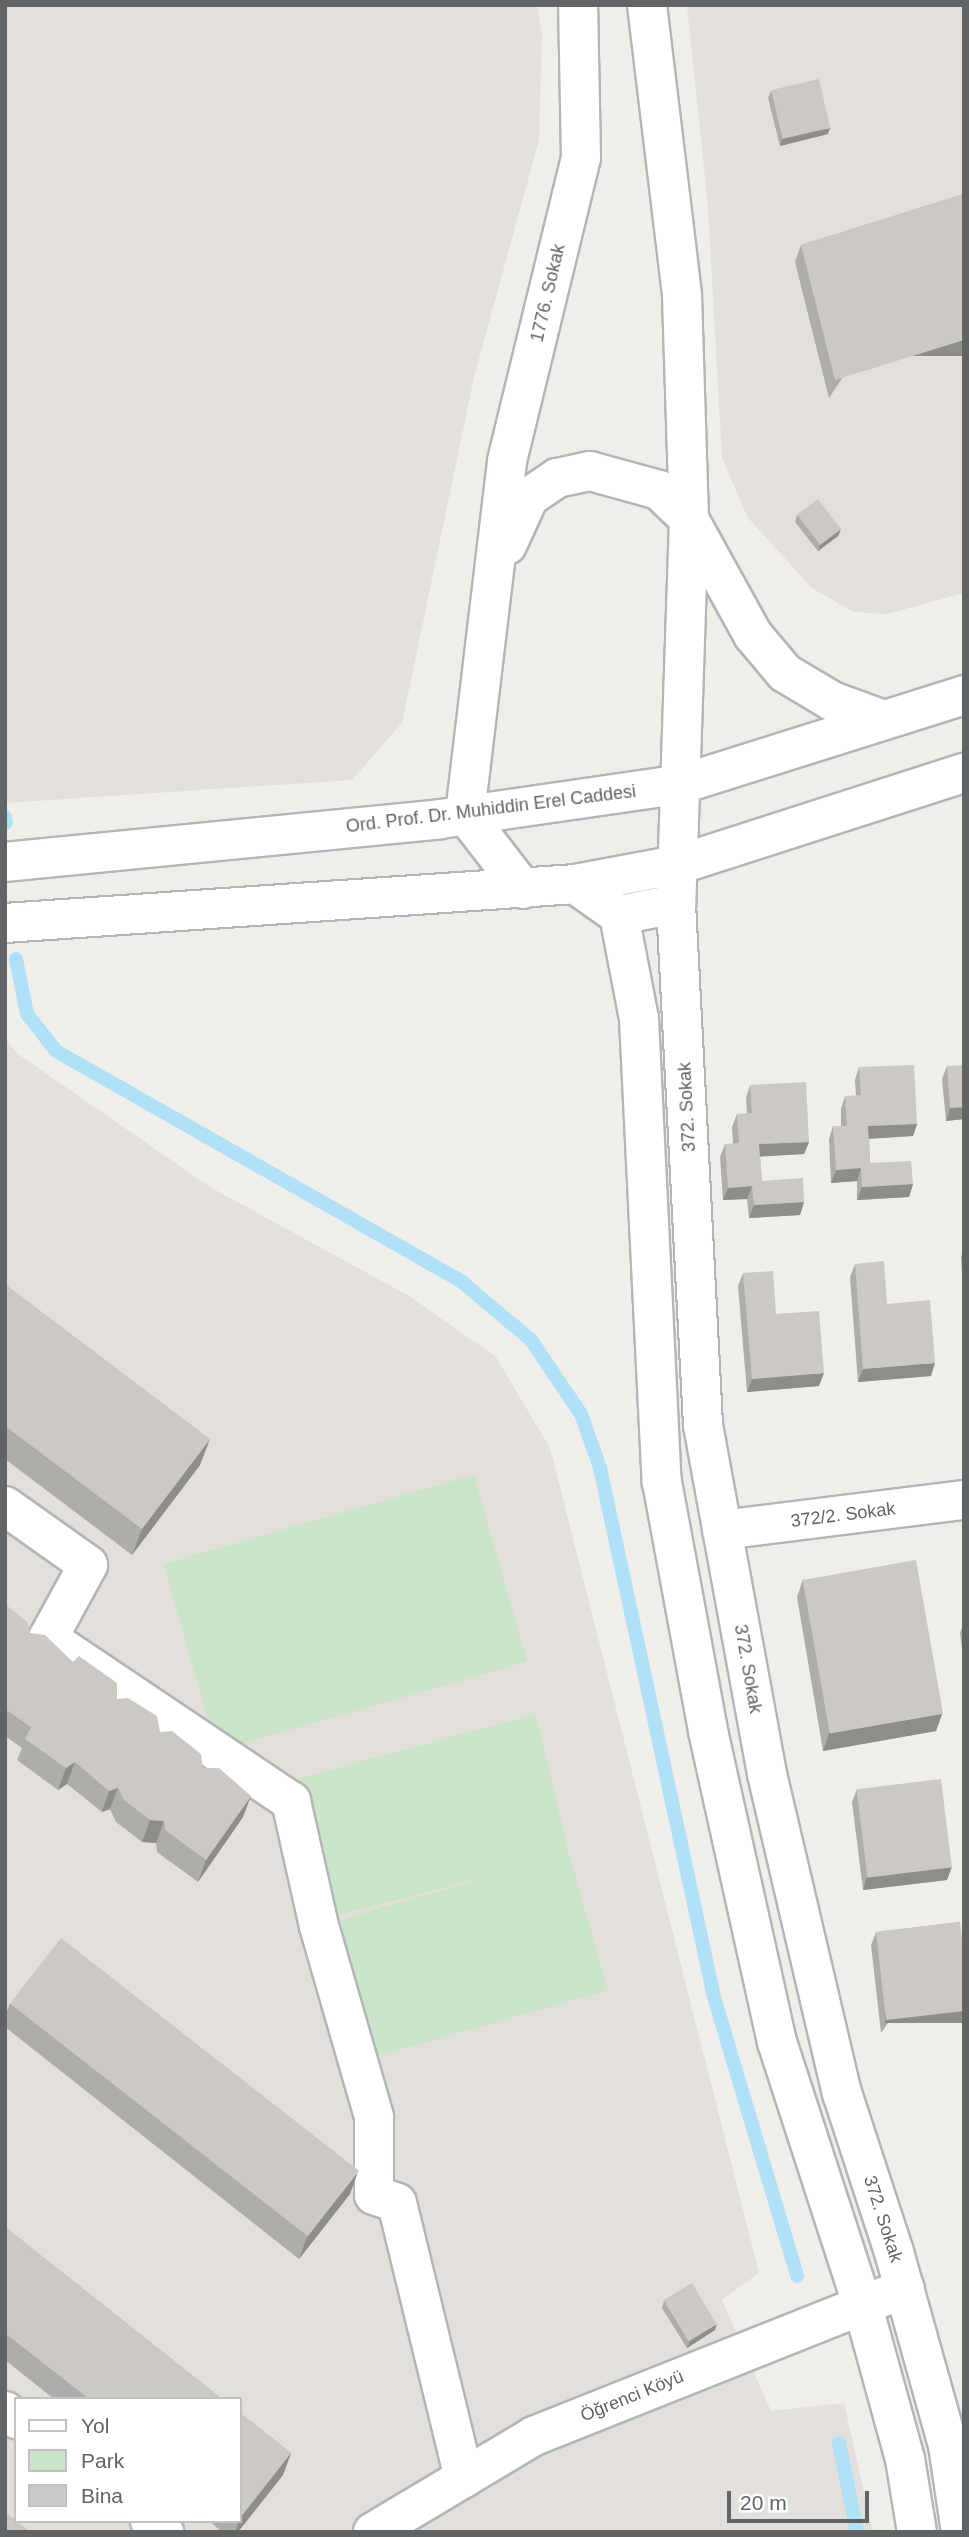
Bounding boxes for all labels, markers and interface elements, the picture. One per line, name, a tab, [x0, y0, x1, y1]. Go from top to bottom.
street label: 1776. Sokak	[526, 242, 570, 344]
street label: Ord. Prof. Dr. Muhiddin Erel Caddesi	[345, 780, 637, 838]
street label: 372. Sokak	[674, 1061, 700, 1153]
street label: 372/2. Sokak	[790, 1498, 896, 1532]
street label: 372. Sokak	[730, 1623, 766, 1715]
street label: 372. Sokak	[859, 2173, 907, 2265]
street label: Öğrenci Köyü	[577, 2366, 687, 2426]
legend	[14, 2397, 242, 2523]
text: Yol	[81, 2414, 109, 2437]
text: Park	[81, 2449, 124, 2472]
scale bar	[731, 2478, 873, 2522]
text: Bina	[81, 2484, 123, 2507]
text: 20 m	[740, 2491, 787, 2514]

